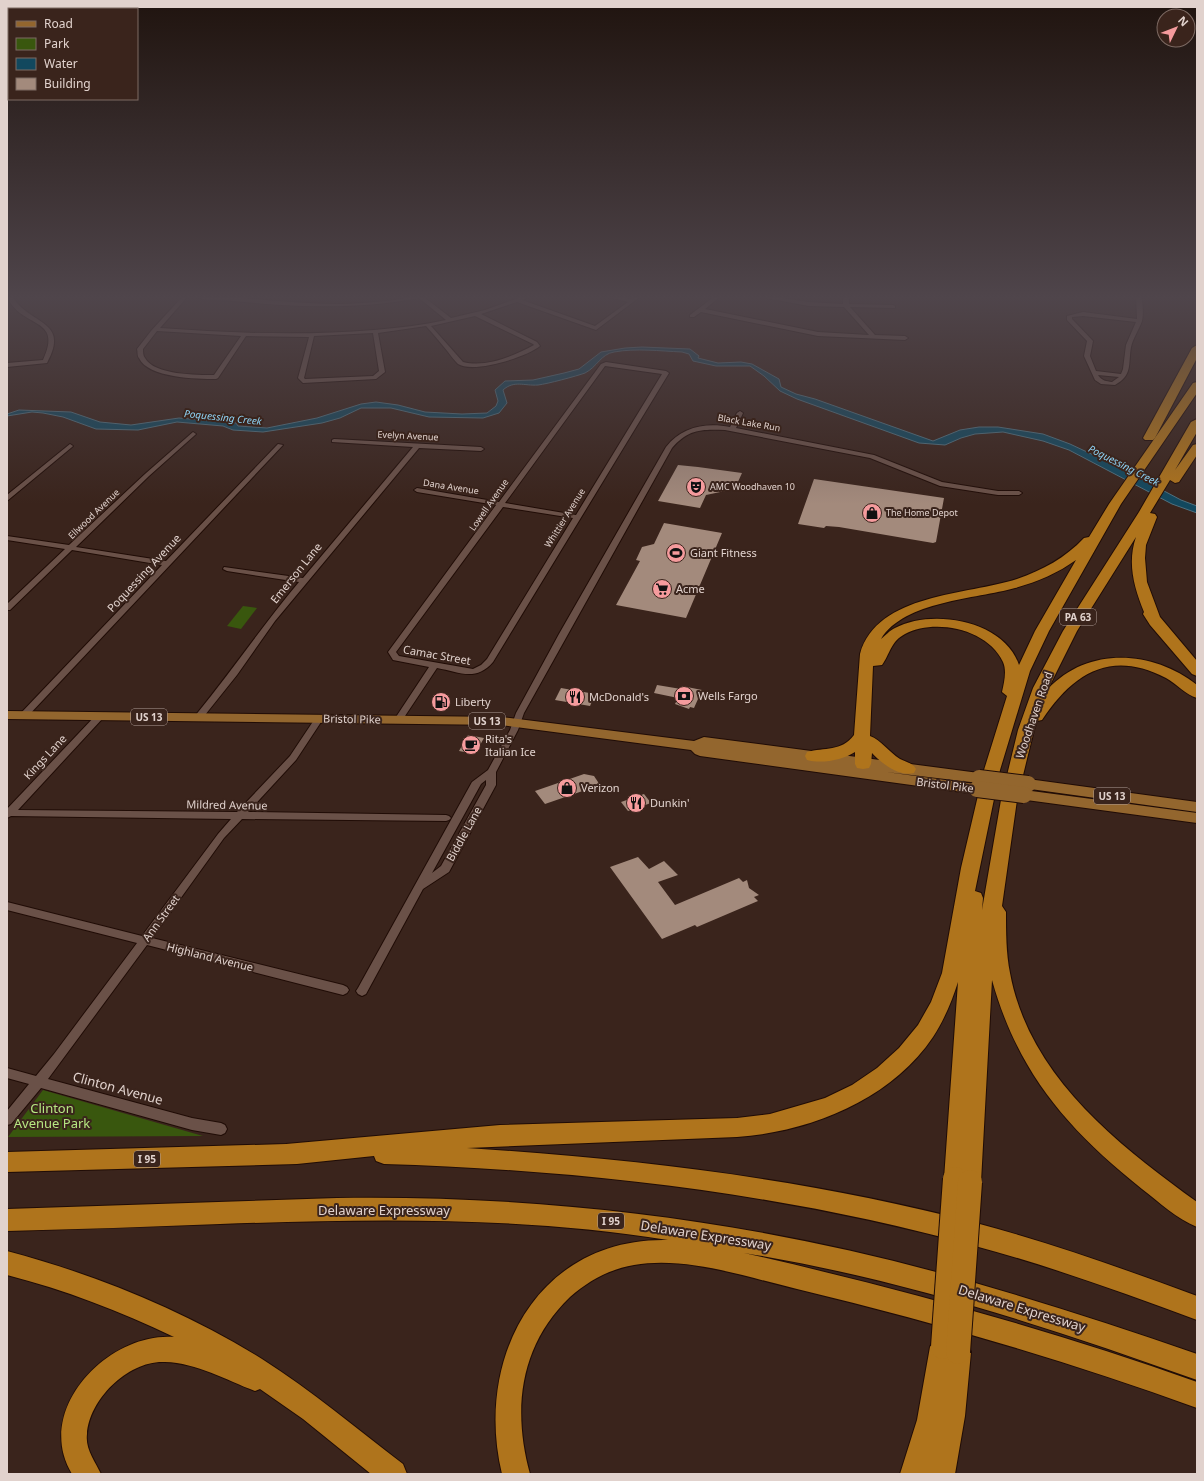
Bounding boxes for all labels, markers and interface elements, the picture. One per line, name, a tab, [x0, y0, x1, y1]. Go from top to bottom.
legend	[8, 8, 138, 100]
north arrow	[1156, 8, 1196, 48]
text: N	[1175, 12, 1192, 29]
text: Road	[44, 15, 73, 32]
text: Park	[44, 35, 70, 52]
text: Water	[44, 55, 78, 72]
text: Building	[44, 75, 91, 92]
water label: Poquessing Creek	[184, 406, 263, 428]
street label: Black Lake Run	[717, 411, 781, 434]
street label: Evelyn Avenue	[377, 427, 439, 444]
water label: Poquessing Creek	[1086, 441, 1163, 489]
street label: Dana Avenue	[422, 476, 480, 497]
street label: Lowell Avenue	[466, 476, 511, 533]
theatre icon: AMC Woodhaven 10	[685, 476, 707, 498]
place label: AMC Woodhaven 10	[710, 480, 795, 493]
street label: Ellwood Avenue	[65, 486, 122, 542]
street label: Whittier Avenue	[541, 486, 588, 550]
shop icon: The Home Depot	[861, 502, 883, 524]
place label: The Home Depot	[886, 506, 959, 519]
street label: Poquessing Avenue	[104, 530, 184, 615]
street label: Emerson Lane	[267, 539, 325, 606]
sports icon: Giant Fitness	[665, 542, 687, 564]
place label: Giant Fitness	[690, 545, 757, 560]
supermarket icon: Acme	[651, 578, 673, 600]
place label: Acme	[676, 581, 705, 596]
road number: PA 63	[1060, 609, 1096, 625]
street label: Camac Street	[402, 641, 472, 668]
street label: Woodhaven Road	[1012, 669, 1055, 760]
bank icon: Wells Fargo	[673, 685, 695, 707]
restaurant icon: McDonald's	[564, 686, 586, 708]
place label: Wells Fargo	[698, 688, 758, 703]
place label: McDonald's	[589, 689, 649, 704]
fuel station icon: Liberty	[430, 691, 452, 713]
place label: Liberty	[455, 694, 491, 709]
road number: US 13	[131, 709, 167, 725]
street label: Bristol Pike	[323, 710, 381, 727]
road number: US 13	[469, 713, 505, 729]
street label: Kings Lane	[20, 731, 69, 782]
place label: Rita's Italian Ice	[485, 731, 536, 759]
cafe icon: Rita's Italian Ice	[460, 734, 482, 756]
street label: Bristol Pike	[916, 774, 975, 795]
shop icon: Verizon	[556, 777, 578, 799]
place label: Verizon	[581, 780, 620, 795]
road number: US 13	[1094, 788, 1130, 804]
restaurant icon: Dunkin'	[625, 792, 647, 814]
place label: Dunkin'	[650, 795, 690, 810]
street label: Mildred Avenue	[186, 796, 268, 813]
street label: Biddle Lane	[442, 804, 485, 864]
street label: Ann Street	[139, 891, 183, 944]
street label: Highland Avenue	[165, 939, 255, 975]
street label: Clinton Avenue	[71, 1067, 165, 1109]
park label: Clinton Avenue Park	[14, 1099, 90, 1132]
road number: I 95	[134, 1151, 160, 1167]
street label: Delaware Expressway	[318, 1201, 450, 1219]
road number: I 95	[598, 1213, 624, 1229]
street label: Delaware Expressway	[639, 1216, 773, 1254]
street label: Delaware Expressway	[956, 1280, 1088, 1336]

